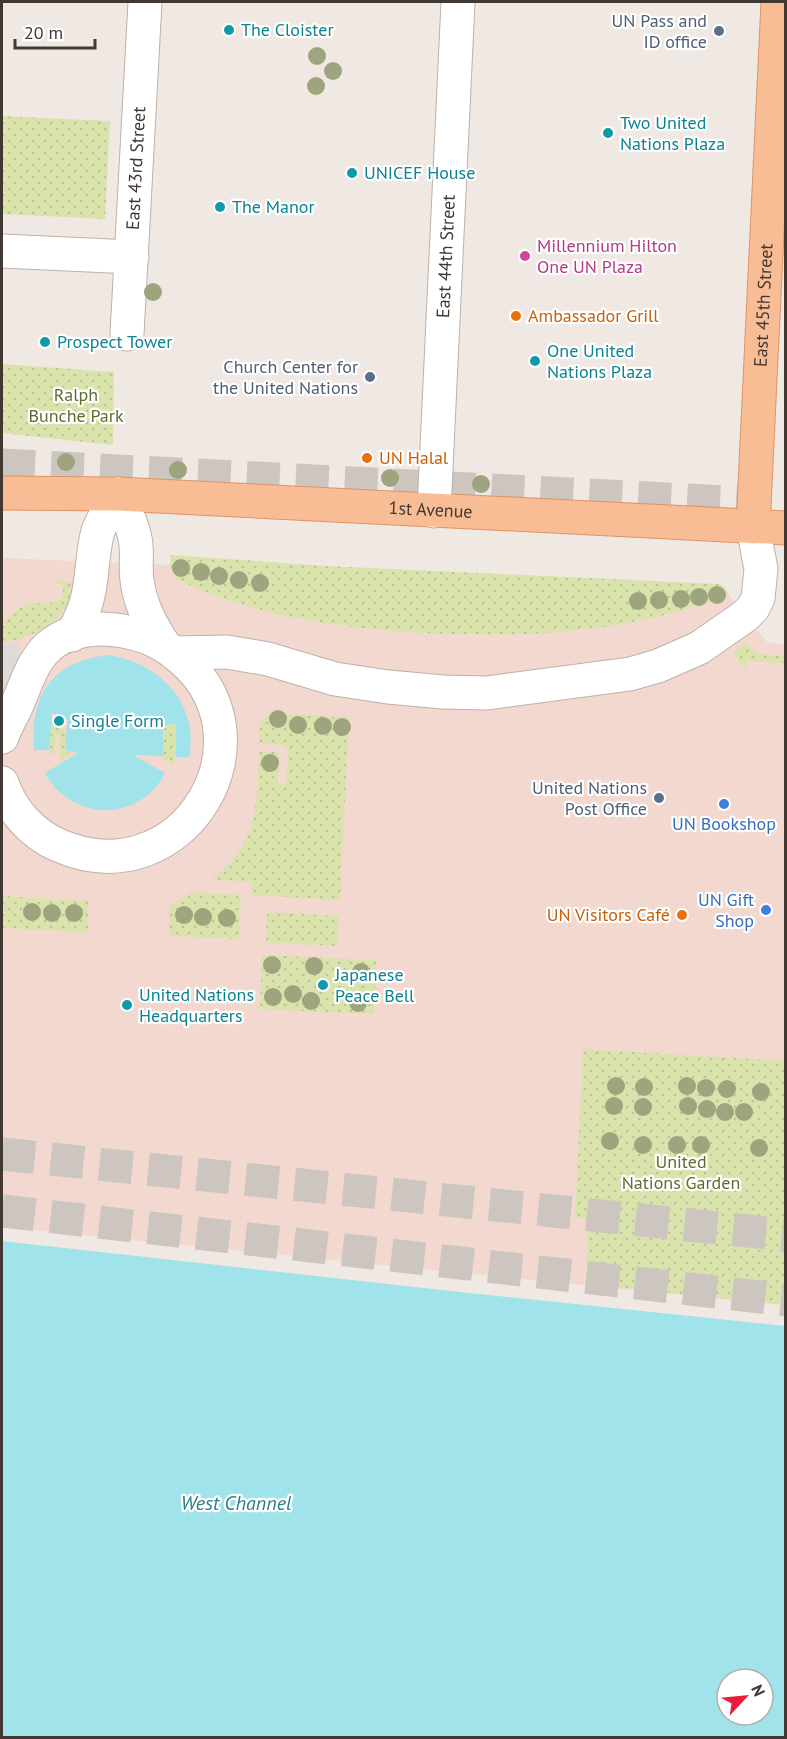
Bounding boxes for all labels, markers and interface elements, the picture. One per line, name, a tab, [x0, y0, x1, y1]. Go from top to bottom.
place label: UN Pass and ID office	[612, 9, 707, 53]
scale bar	[15, 12, 94, 50]
place label: The Cloister	[241, 18, 334, 41]
text: 20 m	[24, 21, 63, 44]
marker: The Cloister	[222, 23, 236, 37]
marker: UN Pass and ID office	[712, 24, 726, 38]
street label: East 43rd Street	[121, 106, 150, 230]
place label: Two United Nations Plaza	[620, 111, 725, 155]
marker: Two United Nations Plaza	[601, 126, 615, 140]
place label: UNICEF House	[364, 161, 475, 184]
marker: UNICEF House	[345, 166, 359, 180]
street label: East 44th Street	[431, 194, 460, 318]
place label: The Manor	[232, 195, 315, 218]
marker: The Manor	[213, 200, 227, 214]
place label: Millennium Hilton One UN Plaza	[537, 234, 677, 278]
street label: East 45th Street	[749, 243, 777, 367]
marker: Millennium Hilton One UN Plaza	[518, 249, 532, 263]
place label: Ambassador Grill	[528, 304, 659, 327]
marker: Ambassador Grill	[509, 309, 523, 323]
place label: Prospect Tower	[57, 330, 172, 353]
marker: Prospect Tower	[38, 335, 52, 349]
place label: One United Nations Plaza	[547, 339, 652, 383]
marker: One United Nations Plaza	[528, 354, 542, 368]
place label: Church Center for the United Nations	[213, 355, 358, 399]
marker: Church Center for the United Nations	[363, 370, 377, 384]
park label: Ralph Bunche Park	[28, 383, 124, 427]
place label: UN Halal	[379, 446, 449, 469]
marker: UN Halal	[360, 451, 374, 465]
street label: 1st Avenue	[388, 496, 473, 523]
place label: Single Form	[71, 709, 164, 732]
marker: Single Form	[52, 714, 66, 728]
place label: United Nations Post Office	[532, 776, 647, 820]
marker: United Nations Post Office	[652, 791, 666, 805]
marker: UN Bookshop	[717, 797, 731, 811]
place label: UN Bookshop	[672, 812, 776, 835]
place label: UN Gift Shop	[698, 888, 754, 932]
place label: UN Visitors Café	[547, 903, 670, 926]
marker: UN Gift Shop	[759, 903, 773, 917]
marker: UN Visitors Café	[675, 908, 689, 922]
place label: Japanese Peace Bell	[334, 963, 415, 1007]
marker: Japanese Peace Bell	[316, 978, 330, 992]
place label: United Nations Headquarters	[139, 983, 254, 1027]
marker: United Nations Headquarters	[120, 998, 134, 1012]
park label: United Nations Garden	[622, 1150, 740, 1194]
water label: West Channel	[181, 1490, 292, 1516]
north arrow	[715, 1667, 775, 1727]
text: N	[747, 1681, 770, 1700]

